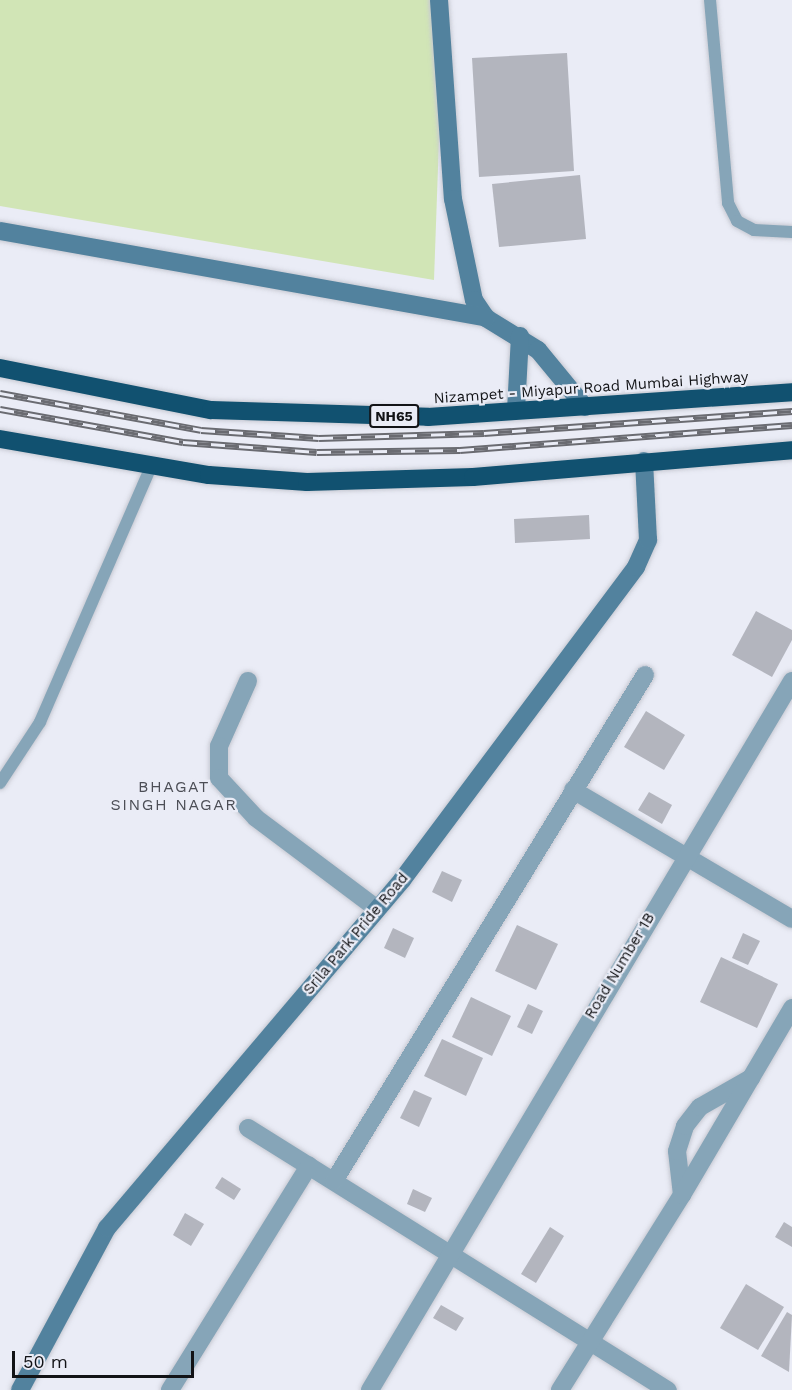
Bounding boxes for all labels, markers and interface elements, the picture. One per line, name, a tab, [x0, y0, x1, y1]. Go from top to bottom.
street label: Nizampet - Miyapur Road Mumbai Highway	[433, 368, 749, 408]
road number: NH65	[368, 405, 420, 427]
district label: BHAGAT SINGH NAGAR	[111, 777, 237, 815]
street label: Srila Park Pride Road	[300, 869, 412, 999]
street label: Road Number 1B	[581, 909, 659, 1023]
scale bar	[15, 1339, 196, 1377]
text: 50 m	[23, 1351, 68, 1372]

